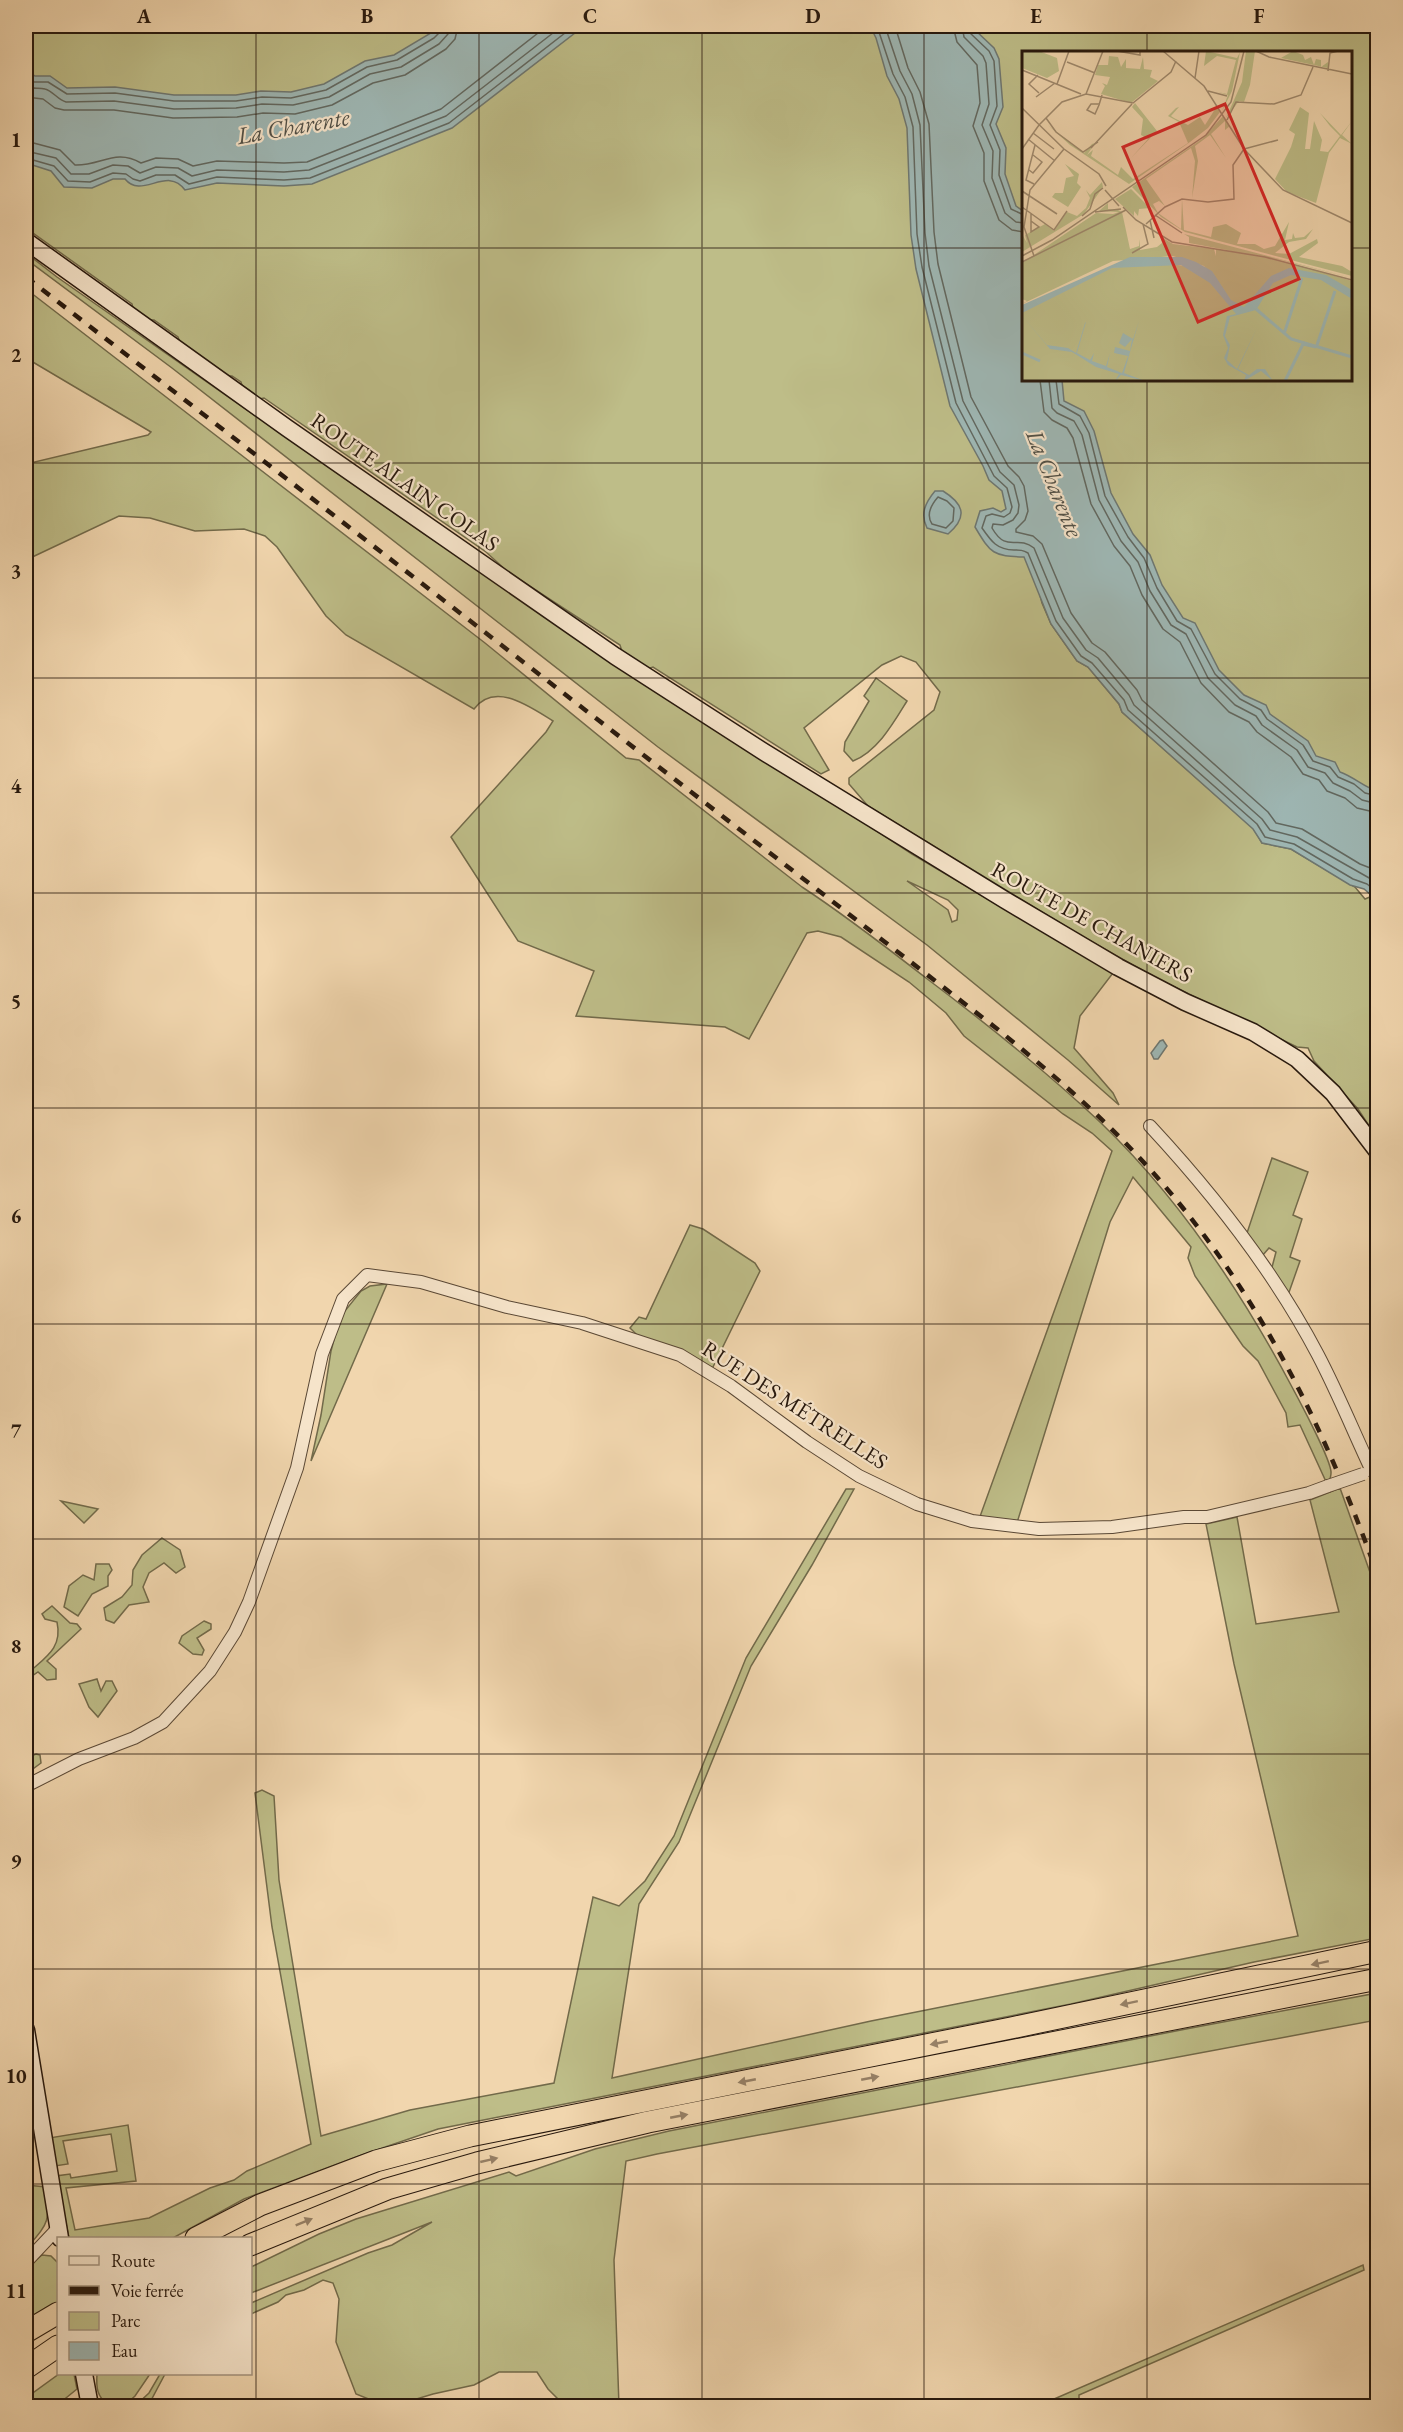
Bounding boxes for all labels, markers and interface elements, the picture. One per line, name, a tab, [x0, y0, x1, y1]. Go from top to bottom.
text: A	[136, 3, 152, 29]
text: B	[361, 3, 373, 29]
text: C	[583, 3, 597, 29]
text: D	[805, 3, 821, 29]
text: E	[1030, 3, 1042, 29]
text: F	[1254, 3, 1265, 29]
inset map	[1022, 51, 1352, 381]
water label: La Charente	[233, 101, 353, 151]
text: 1	[11, 127, 21, 153]
text: 2	[11, 342, 22, 368]
street label: ROUTE ALAIN COLAS	[305, 406, 505, 558]
water label: La Charente	[1019, 423, 1091, 542]
text: 3	[11, 558, 21, 584]
text: 4	[11, 773, 22, 799]
street label: ROUTE DE CHANIERS	[986, 855, 1198, 989]
text: 5	[11, 988, 21, 1014]
text: 6	[11, 1203, 22, 1229]
street label: RUE DES MÉTRELLES	[697, 1334, 893, 1476]
text: 7	[11, 1418, 22, 1444]
text: 8	[11, 1633, 21, 1659]
text: 9	[11, 1848, 22, 1874]
one-way arrow	[1311, 1959, 1330, 1968]
one-way arrow	[1120, 1999, 1139, 2008]
one-way arrow	[929, 2039, 948, 2048]
text: 10	[5, 2063, 27, 2089]
one-way arrow	[861, 2073, 880, 2082]
one-way arrow	[738, 2077, 757, 2086]
one-way arrow	[669, 2111, 688, 2120]
one-way arrow	[479, 2155, 498, 2164]
one-way arrow	[296, 2217, 314, 2227]
legend	[57, 2237, 252, 2375]
text: Route	[111, 2249, 155, 2272]
text: 11	[5, 2278, 27, 2304]
text: Voie ferrée	[111, 2279, 183, 2302]
text: Parc	[111, 2309, 141, 2332]
text: Eau	[111, 2339, 138, 2362]

